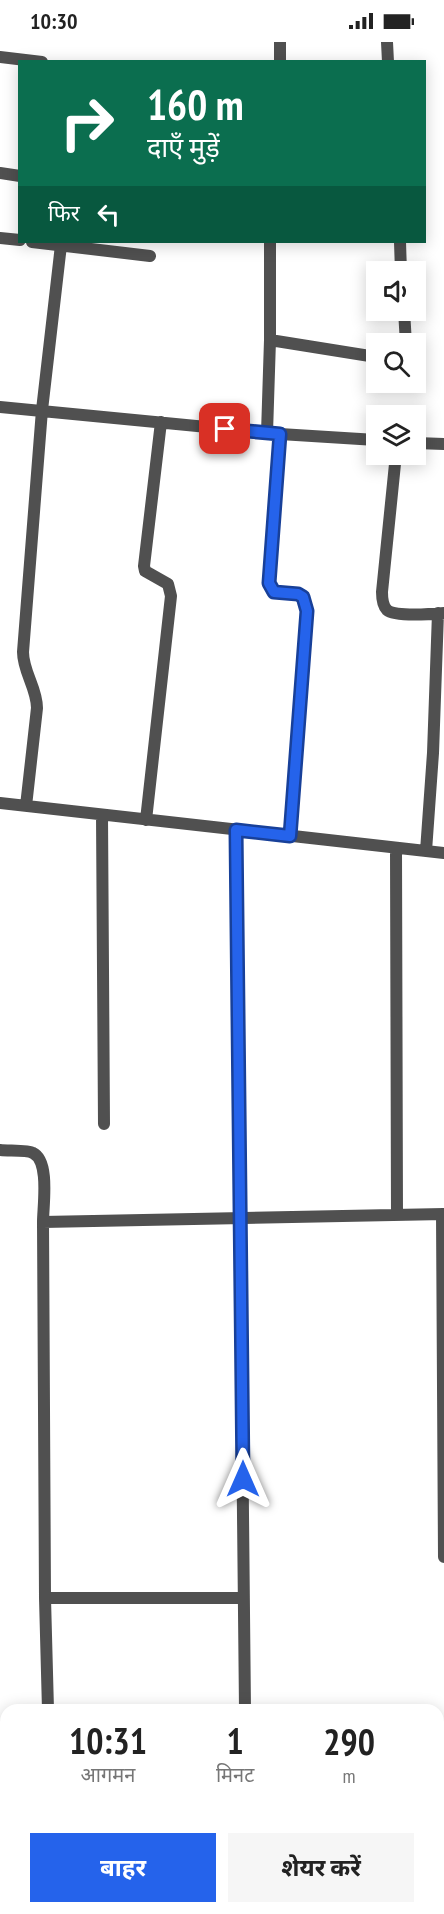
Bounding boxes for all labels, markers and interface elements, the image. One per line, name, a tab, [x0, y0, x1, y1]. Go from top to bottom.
text: 10:30	[30, 7, 78, 35]
text: 160 m	[147, 77, 244, 132]
icon: right	[48, 84, 126, 162]
text: दाएँ मुड़ें	[147, 130, 220, 164]
icon: left	[92, 198, 125, 231]
text: फिर	[48, 199, 80, 227]
map controls	[366, 261, 426, 465]
button: sound	[366, 261, 426, 321]
button: search	[366, 333, 426, 393]
pin	[199, 403, 250, 454]
button: layers	[366, 405, 426, 465]
icon: arrive	[208, 412, 241, 445]
position arrow	[211, 1447, 275, 1511]
text: 10:31	[69, 1717, 147, 1764]
text: 1	[226, 1717, 244, 1764]
text: 290	[323, 1718, 375, 1765]
text: आगमन	[81, 1762, 135, 1788]
text: मिनट	[216, 1762, 254, 1788]
text: m	[343, 1763, 356, 1789]
button: बाहर	[30, 1833, 216, 1902]
button: शेयर करें	[228, 1833, 414, 1902]

